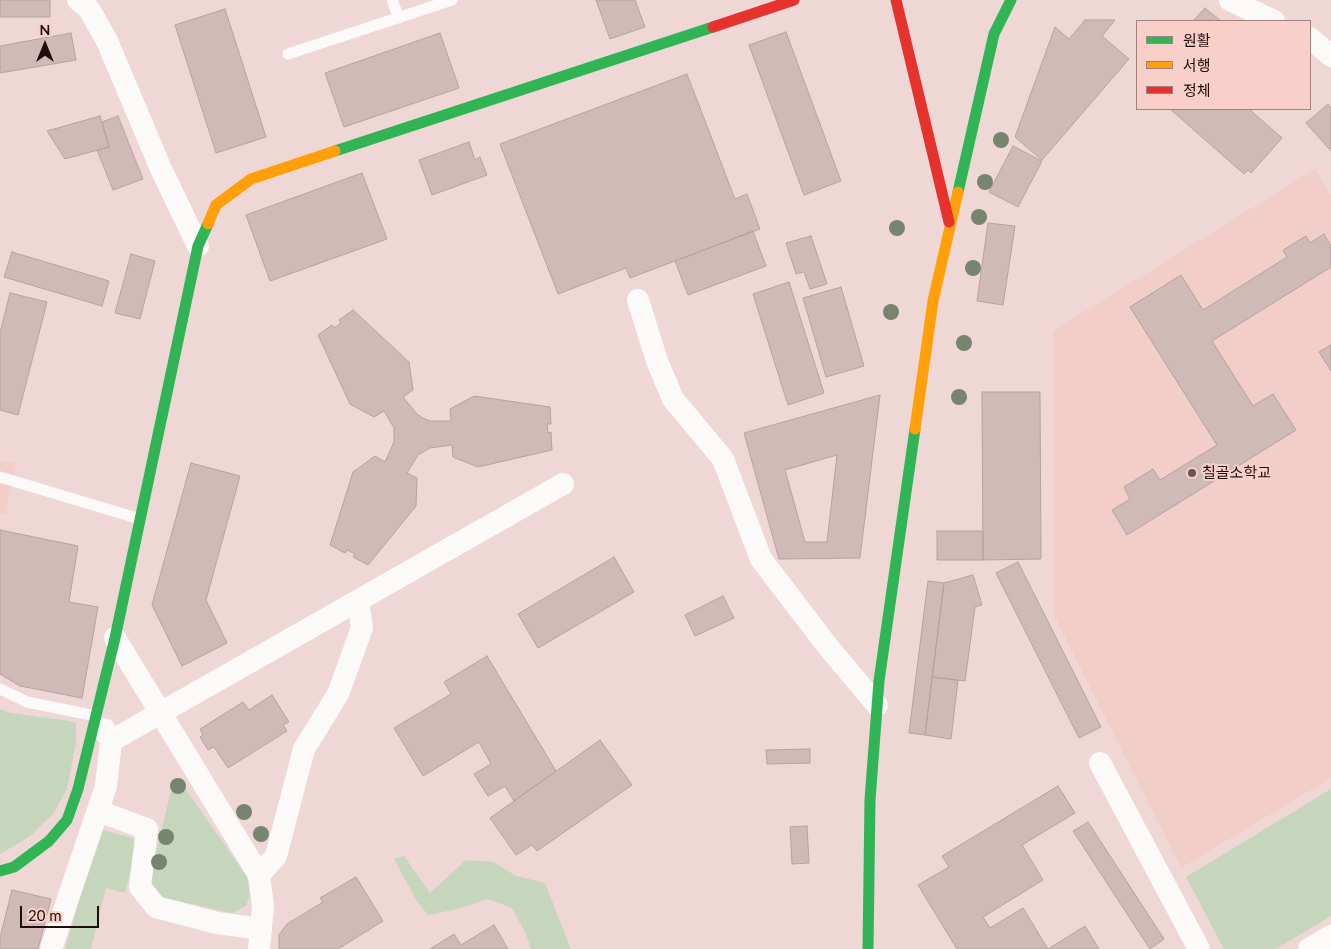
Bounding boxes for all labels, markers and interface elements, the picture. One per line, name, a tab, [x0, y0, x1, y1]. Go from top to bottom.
north arrow	[20, 20, 70, 70]
legend	[1136, 20, 1311, 110]
text: N	[40, 21, 50, 38]
text: 원활	[1183, 31, 1211, 49]
text: 서행	[1183, 56, 1211, 74]
text: 정체	[1183, 81, 1211, 99]
place label: 칠골소학교	[1202, 464, 1271, 482]
marker: 칠골소학교	[1186, 467, 1198, 479]
scale bar	[22, 896, 101, 928]
text: 20 m	[28, 906, 62, 924]

